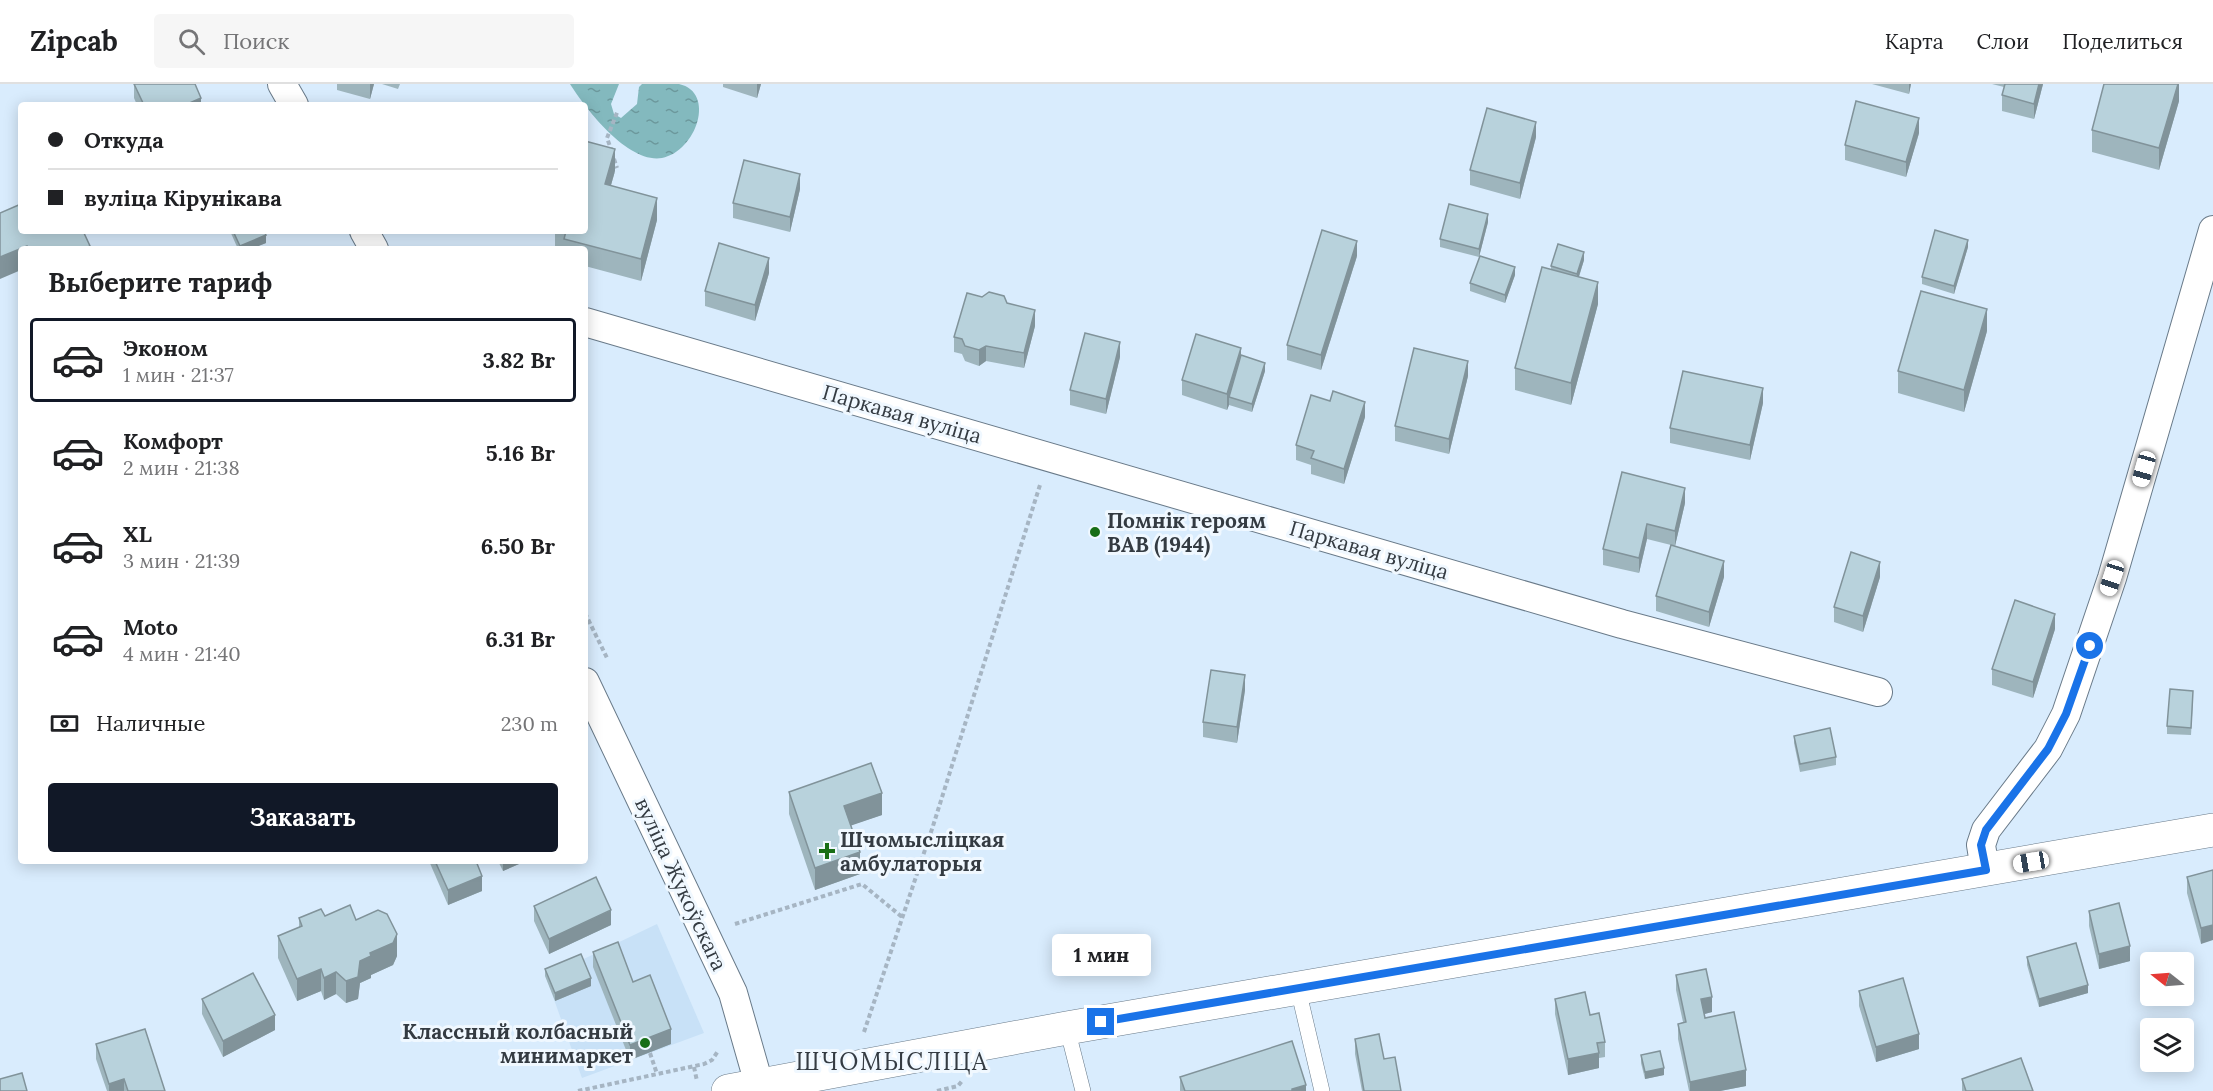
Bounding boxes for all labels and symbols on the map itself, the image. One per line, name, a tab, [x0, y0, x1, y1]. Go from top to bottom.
street label: Паркавая вуліца	[819, 378, 985, 450]
car	[2130, 449, 2158, 489]
place label: Помнік героям ВАВ (1944)	[1107, 507, 1266, 558]
street label: Паркавая вуліца	[1286, 514, 1452, 586]
marker: Помнік героям ВАВ (1944)	[1088, 525, 1102, 539]
car	[2098, 558, 2126, 598]
route start	[2076, 632, 2103, 659]
street label: вуліца Жукоўскага	[629, 793, 733, 975]
place label: Шчомысліцкая амбулаторыя	[840, 826, 1004, 877]
marker: Шчомысліцкая амбулаторыя	[818, 842, 836, 860]
car	[2012, 850, 2050, 874]
callout: 1 мин	[1052, 935, 1150, 977]
north arrow	[2140, 952, 2194, 1006]
route end	[1087, 1008, 1114, 1035]
place label: Классный колбасный минимаркет	[402, 1018, 633, 1069]
marker: Классный колбасный минимаркет	[638, 1036, 652, 1050]
district label: ШЧОМЫСЛІЦА	[796, 1046, 988, 1077]

